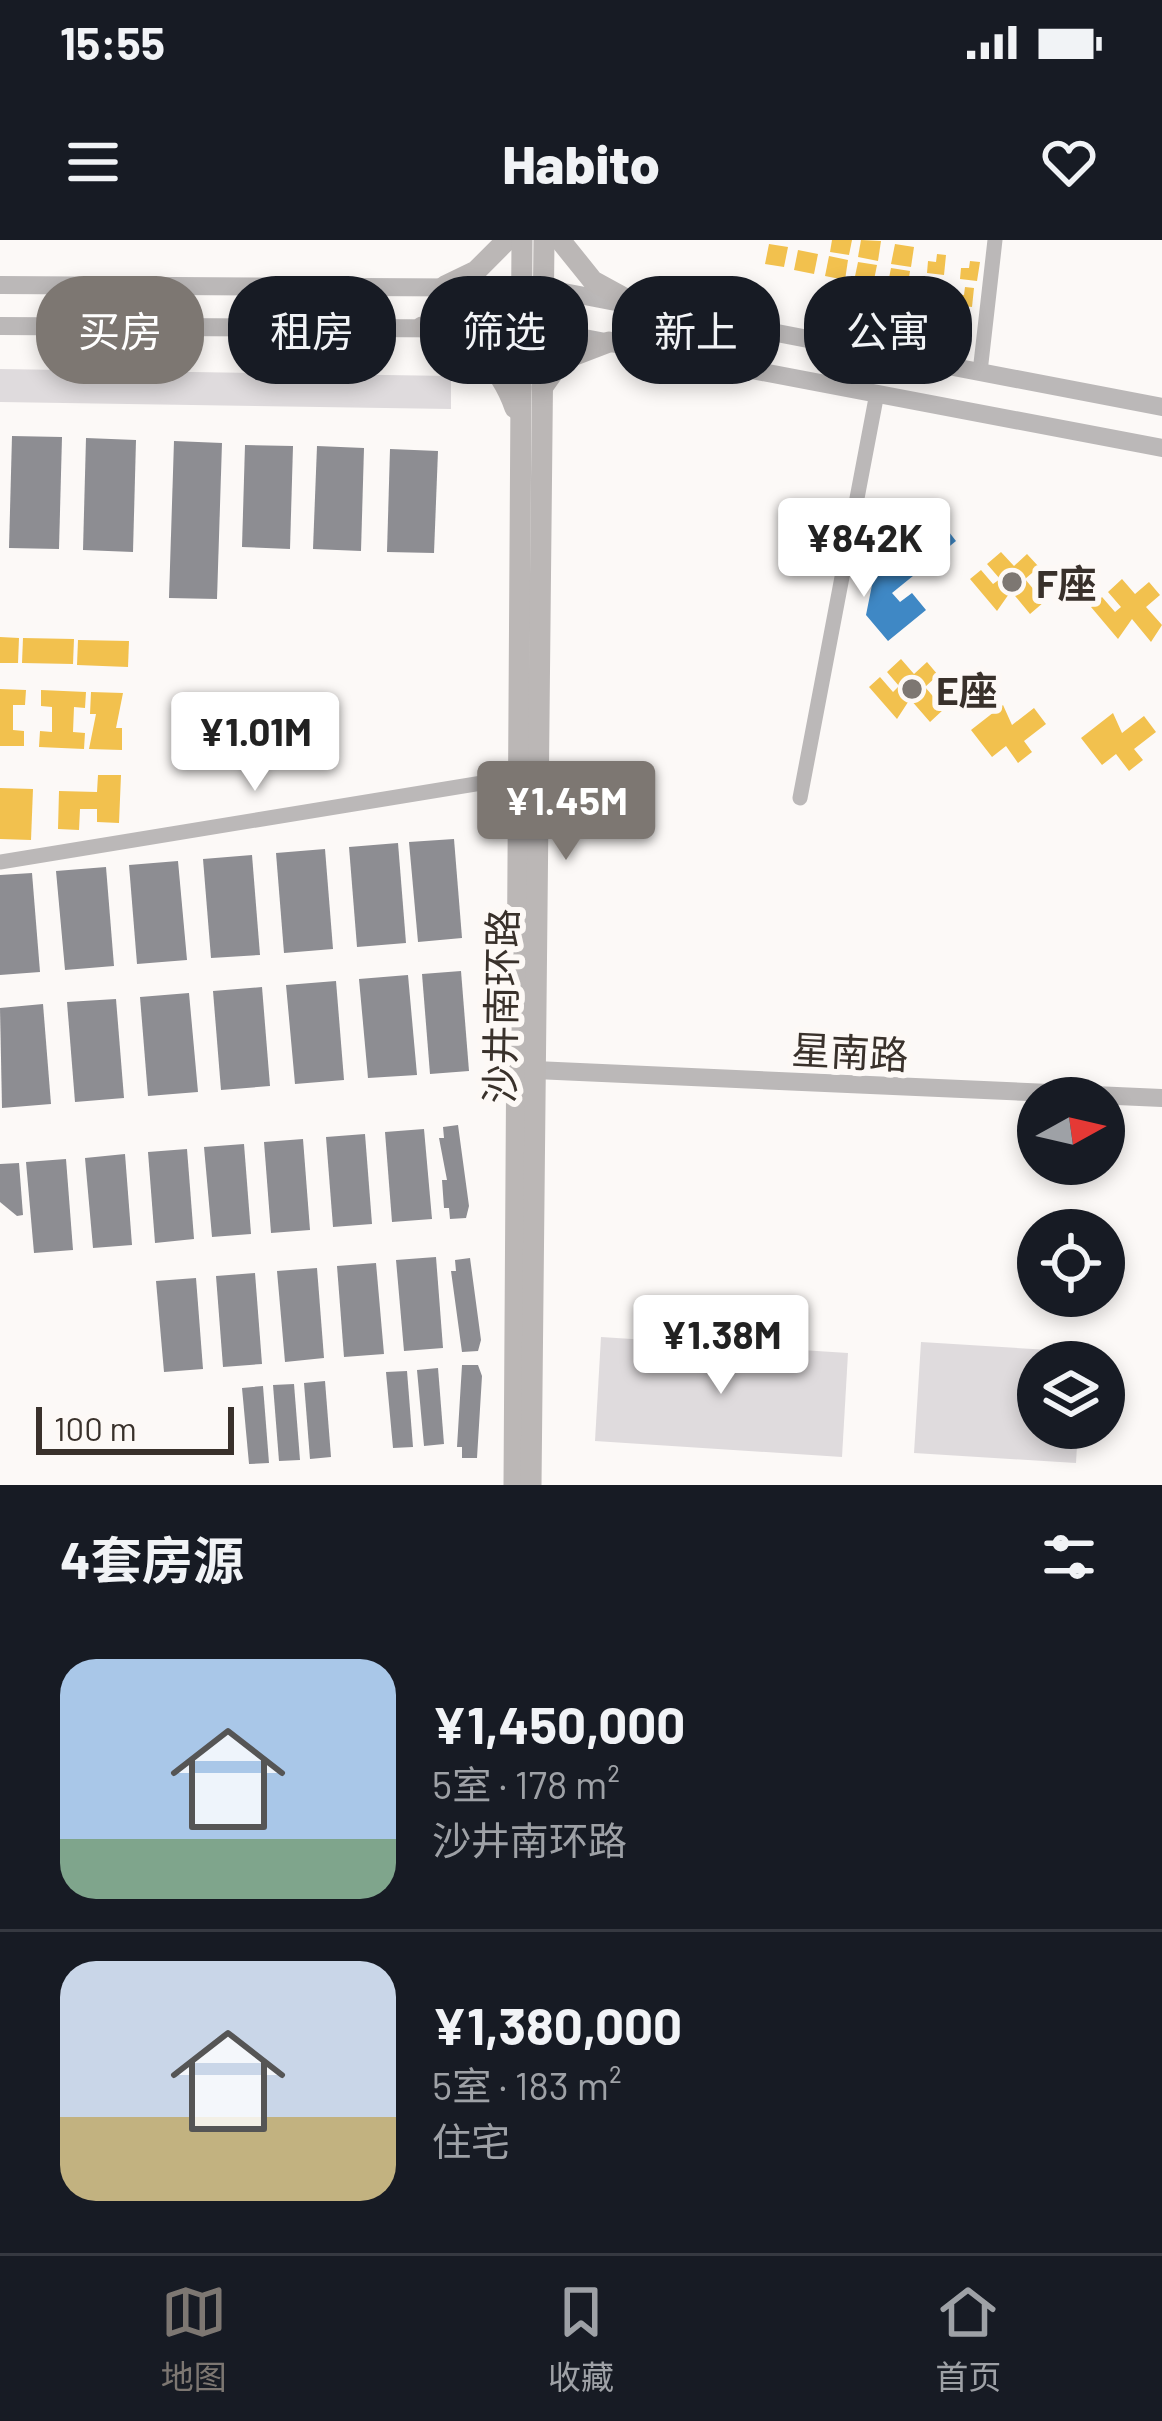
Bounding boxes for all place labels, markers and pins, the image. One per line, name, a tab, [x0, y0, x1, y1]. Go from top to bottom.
pin: ¥842K	[780, 498, 948, 600]
place label: F座	[1036, 559, 1097, 606]
marker: F座	[999, 569, 1025, 595]
place label: E座	[936, 666, 998, 713]
marker: E座	[899, 676, 925, 702]
pin: ¥1.01M	[157, 692, 353, 794]
pin: ¥1.45M	[468, 761, 664, 863]
pin: ¥1.38M	[623, 1295, 819, 1397]

